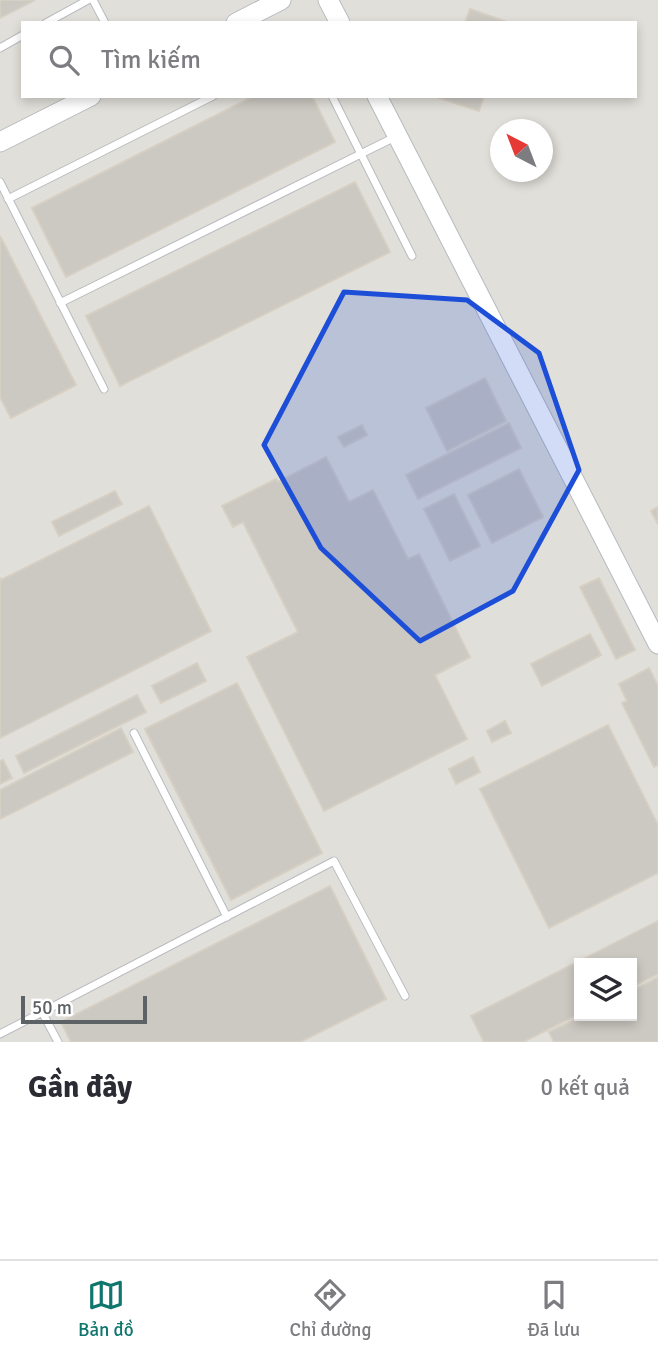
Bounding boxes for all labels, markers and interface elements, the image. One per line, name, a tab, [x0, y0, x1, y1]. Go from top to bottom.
search box	[21, 21, 637, 98]
icon: search	[45, 41, 83, 79]
text: Tìm kiếm	[101, 44, 201, 76]
north arrow	[490, 119, 553, 182]
map controls	[574, 958, 637, 1021]
button: layers	[574, 958, 637, 1021]
scale bar	[21, 993, 147, 1025]
text: 50 m	[32, 996, 72, 1020]
text: Gần đây	[28, 1069, 132, 1106]
text: 0 kết quả	[540, 1073, 630, 1102]
tab: Bản đồ	[78, 1276, 134, 1342]
tab: Chỉ đường	[289, 1276, 371, 1342]
tab: Đã lưu	[527, 1276, 580, 1342]

